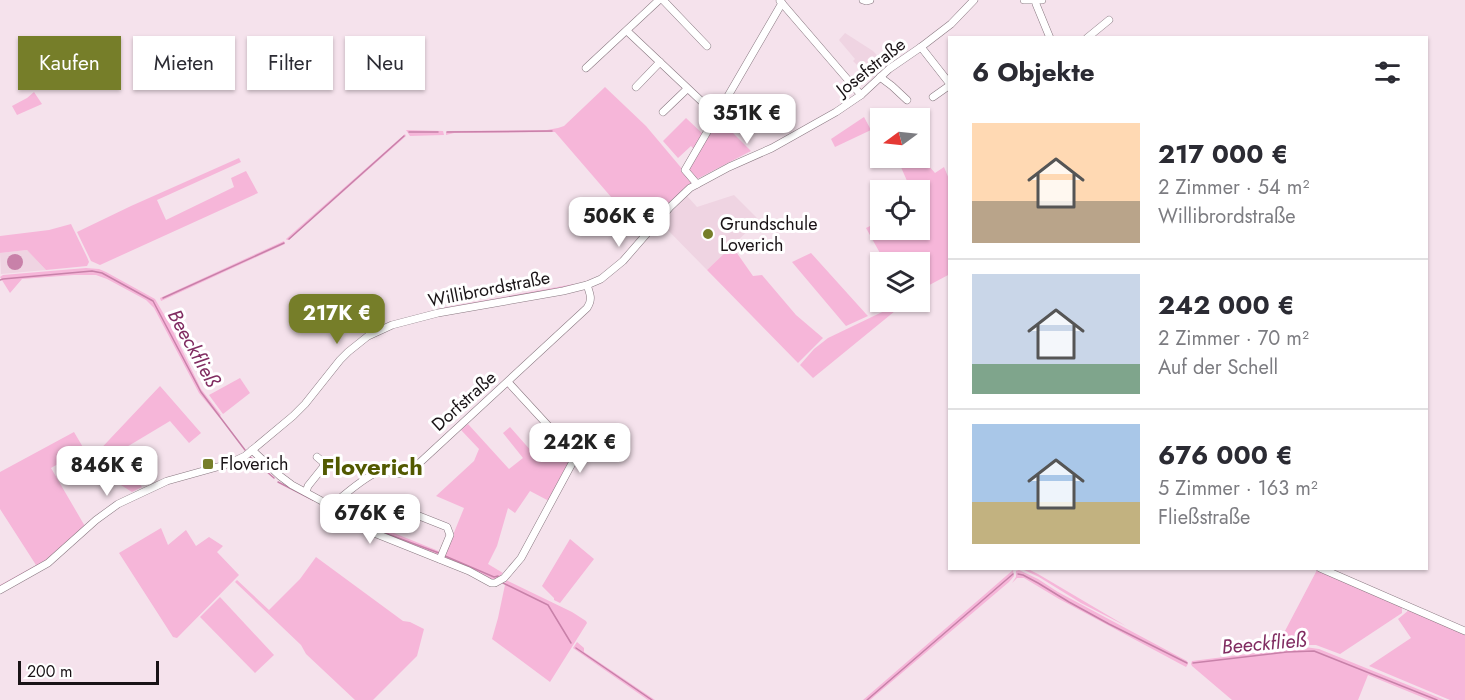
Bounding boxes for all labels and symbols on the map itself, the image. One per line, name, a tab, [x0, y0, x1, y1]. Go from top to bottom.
street label: Josefstraße	[829, 32, 911, 104]
pin: 351K €	[698, 94, 796, 145]
north arrow	[870, 108, 930, 168]
pin: 506K €	[570, 197, 668, 248]
place label: Grundschule Loverich	[720, 211, 817, 258]
marker: Grundschule Loverich	[701, 227, 715, 241]
street label: Willibrordstraße	[426, 264, 552, 314]
pin: 217K €	[288, 294, 386, 345]
water label: Beeckfließ	[160, 304, 227, 392]
street label: Dorfstraße	[426, 365, 502, 437]
pin: 242K €	[531, 423, 629, 474]
pin: 846K €	[58, 446, 156, 497]
district label: Floverich	[321, 449, 423, 484]
place label: Floverich	[220, 451, 289, 477]
marker: Floverich	[201, 457, 215, 471]
pin: 676K €	[321, 494, 419, 545]
water label: Beeckfließ	[1220, 625, 1308, 662]
scale bar	[18, 658, 159, 686]

